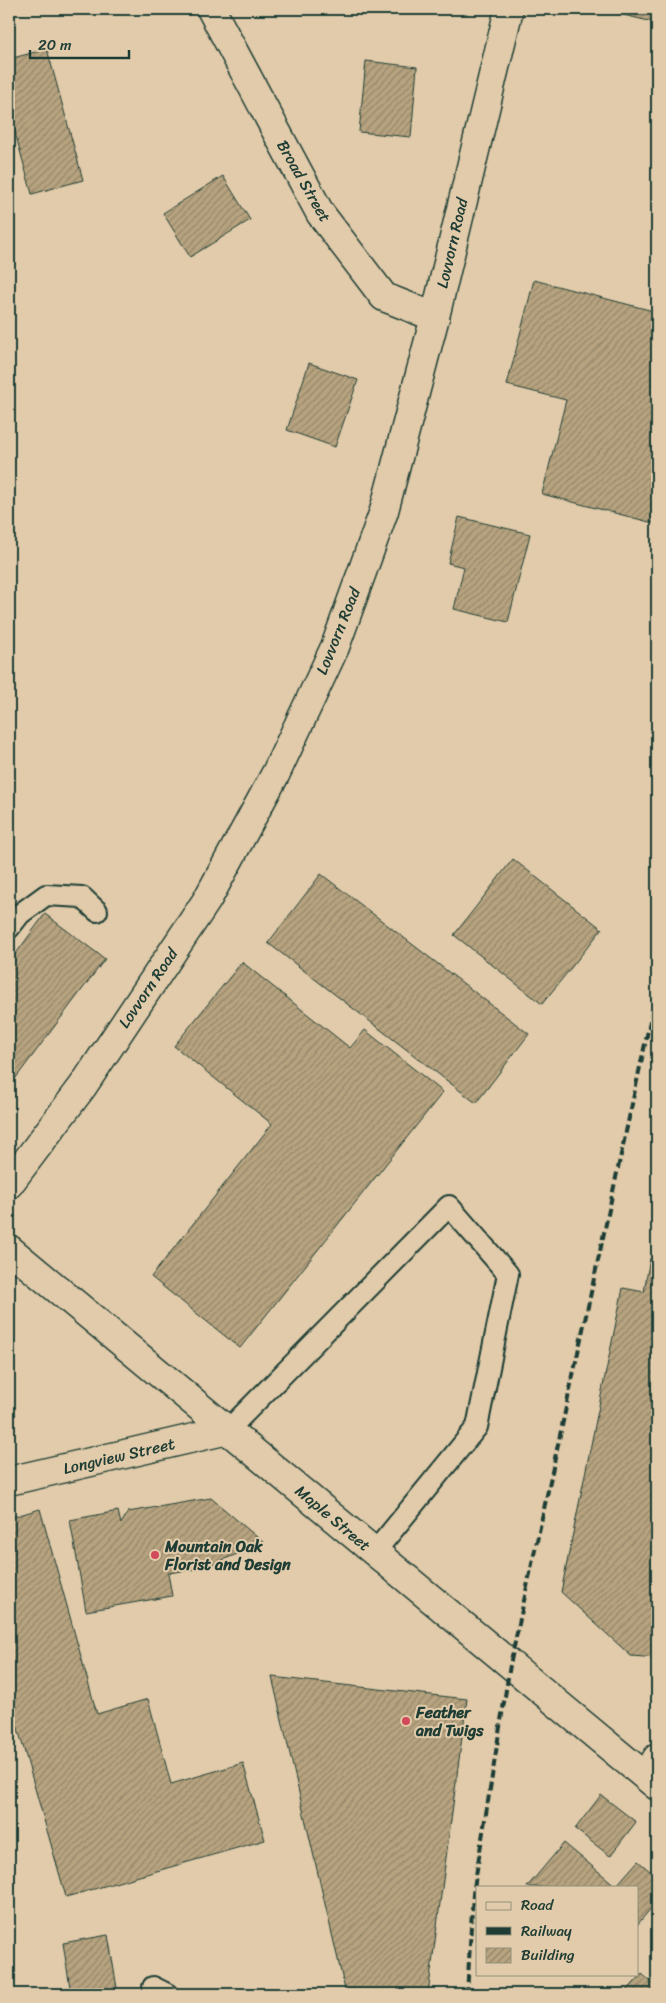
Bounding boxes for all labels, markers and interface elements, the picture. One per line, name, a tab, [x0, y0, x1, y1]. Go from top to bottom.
scale bar	[30, 28, 129, 60]
text: 20 m	[38, 32, 72, 58]
street label: Broad Street	[269, 134, 339, 228]
street label: Lovvorn Road	[428, 193, 477, 291]
street label: Lovvorn Road	[307, 581, 369, 679]
street label: Lovvorn Road	[110, 940, 187, 1034]
street label: Longview Street	[60, 1429, 178, 1483]
street label: Maple Street	[288, 1477, 378, 1559]
place label: Mountain Oak Florist and Design	[164, 1532, 291, 1579]
marker: Mountain Oak Florist and Design	[149, 1549, 161, 1561]
place label: Feather and Twigs	[415, 1698, 484, 1745]
marker: Feather and Twigs	[400, 1715, 412, 1727]
legend	[476, 1886, 638, 1976]
text: Road	[521, 1892, 554, 1918]
text: Railway	[521, 1918, 572, 1944]
text: Building	[521, 1942, 575, 1968]

